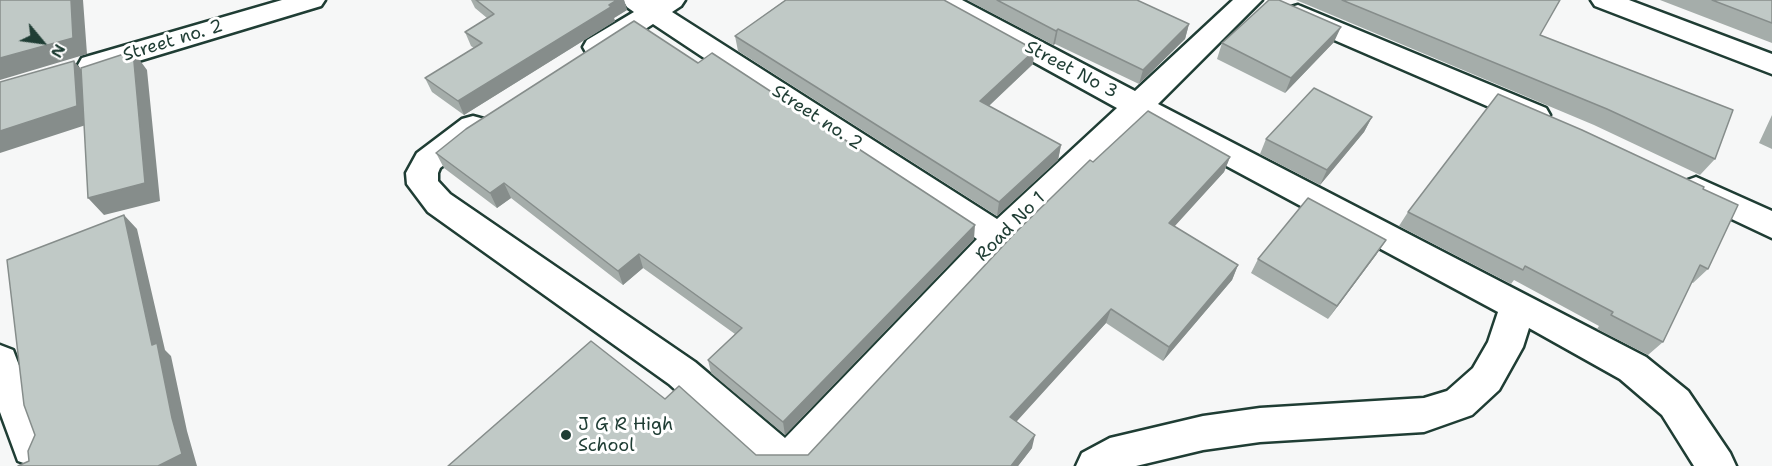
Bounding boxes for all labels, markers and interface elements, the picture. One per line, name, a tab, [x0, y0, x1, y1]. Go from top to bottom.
north arrow	[12, 12, 72, 72]
street label: Street no. 2	[120, 16, 226, 66]
street label: Street No 3	[1021, 36, 1121, 104]
text: N	[46, 40, 70, 62]
street label: Street no. 2	[768, 81, 866, 155]
street label: Road No 1	[972, 188, 1050, 266]
place label: J G R High School	[578, 414, 673, 456]
marker: J G R High School	[559, 428, 573, 442]

